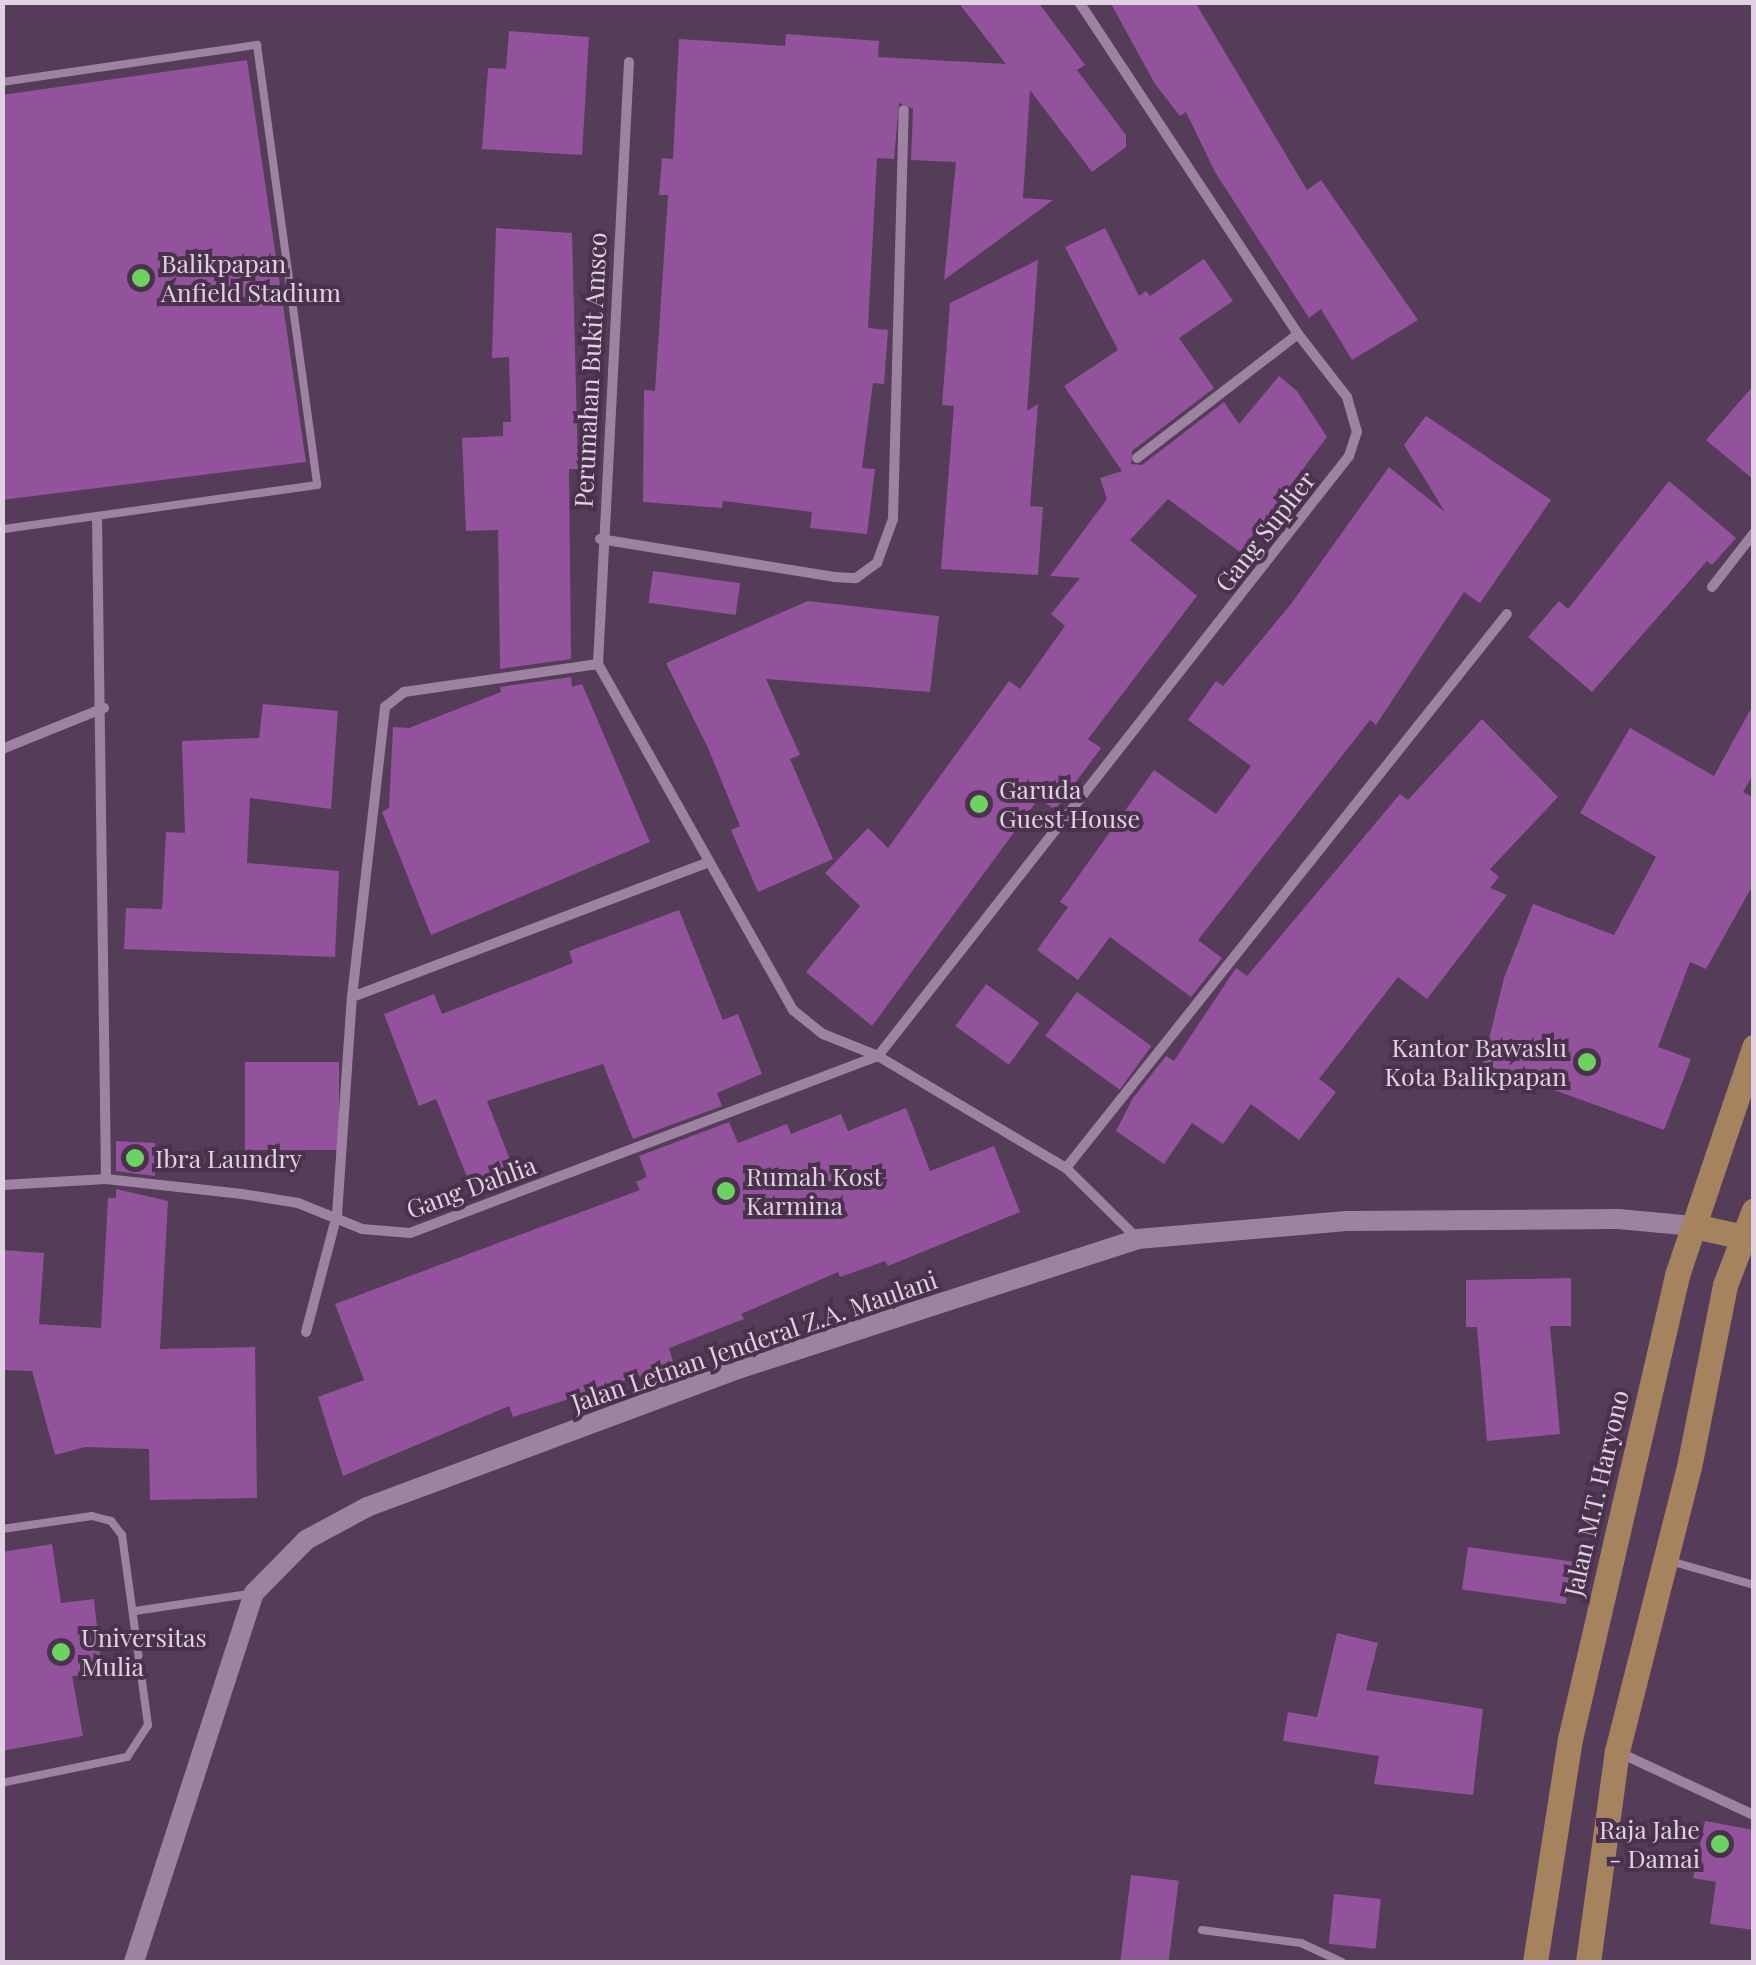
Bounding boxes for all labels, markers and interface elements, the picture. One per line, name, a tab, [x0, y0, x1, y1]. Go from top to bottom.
street label: Perumahan Bukit Amsco	[568, 231, 612, 509]
place label: Balikpapan Anfield Stadium	[161, 249, 341, 308]
marker: Balikpapan Anfield Stadium	[130, 267, 152, 289]
street label: Gang Suplier	[1209, 465, 1321, 597]
place label: Garuda Guest House	[999, 775, 1141, 834]
marker: Garuda Guest House	[968, 793, 990, 815]
place label: Kantor Bawaslu Kota Balikpapan	[1384, 1033, 1567, 1092]
marker: Kantor Bawaslu Kota Balikpapan	[1576, 1051, 1598, 1073]
place label: Ibra Laundry	[155, 1143, 302, 1173]
marker: Ibra Laundry	[124, 1147, 146, 1169]
street label: Gang Dahlia	[402, 1150, 540, 1224]
place label: Rumah Kost Karmina	[746, 1162, 882, 1221]
marker: Rumah Kost Karmina	[715, 1180, 737, 1202]
street label: Jalan Letnan Jenderal Z.A. Maulani	[567, 1264, 941, 1418]
street label: Jalan M.T. Haryono	[1558, 1387, 1634, 1599]
place label: Universitas Mulia	[81, 1623, 207, 1682]
marker: Universitas Mulia	[50, 1641, 72, 1663]
place label: Raja Jahe - Damai	[1599, 1815, 1700, 1874]
marker: Raja Jahe - Damai	[1709, 1833, 1731, 1855]

